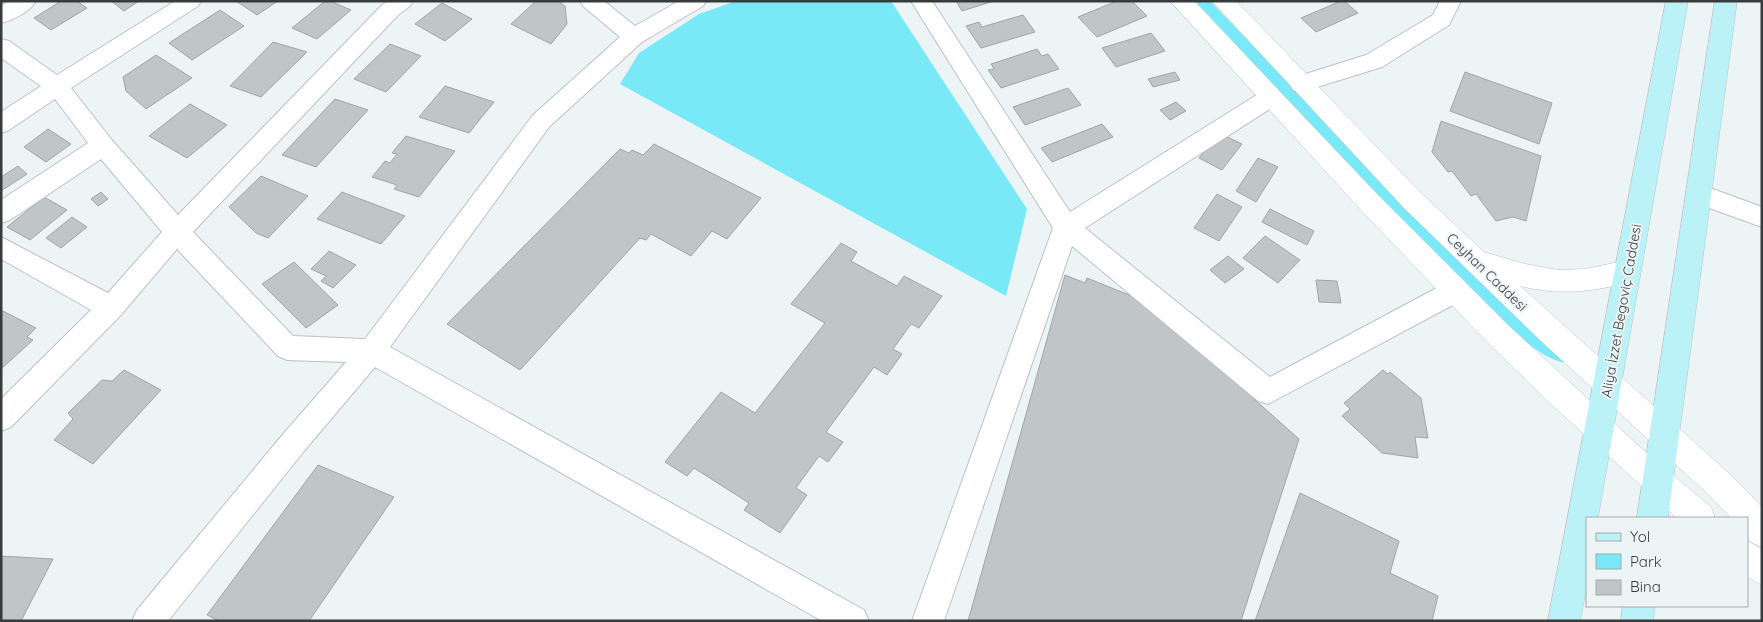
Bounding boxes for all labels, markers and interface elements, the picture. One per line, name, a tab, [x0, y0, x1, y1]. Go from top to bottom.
street label: Aliya İzzet Begoviç Caddesi	[1597, 223, 1645, 399]
street label: Ceyhan Caddesi	[1443, 229, 1531, 315]
legend	[1586, 517, 1748, 607]
text: Yol	[1630, 527, 1650, 546]
text: Park	[1630, 552, 1662, 571]
text: Bina	[1630, 577, 1661, 596]

